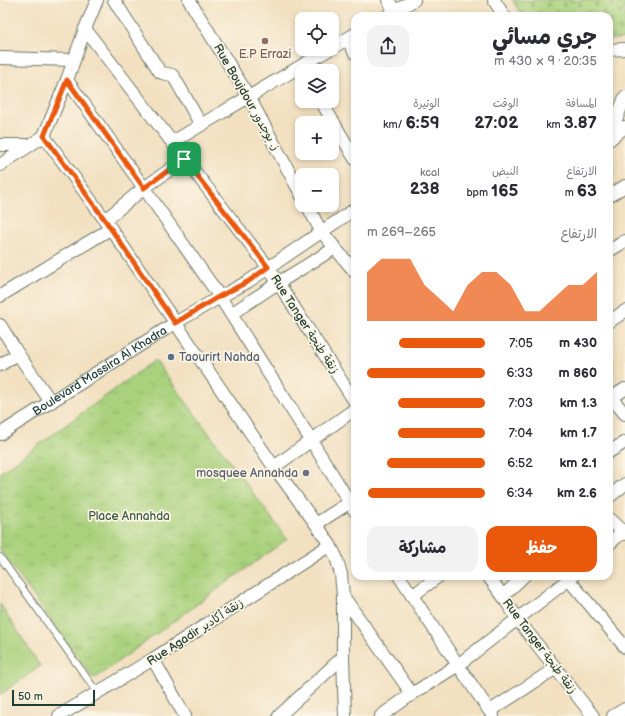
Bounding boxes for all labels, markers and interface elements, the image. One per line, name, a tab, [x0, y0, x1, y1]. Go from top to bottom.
map controls	[295, 12, 339, 212]
button: locate	[295, 12, 339, 56]
text: جري مسائي	[492, 24, 597, 51]
button: share	[367, 25, 409, 67]
marker: E.P Errazi	[260, 36, 270, 46]
street label: Rue Boujdour ز. بوجدور	[210, 41, 283, 153]
place label: E.P Errazi	[239, 47, 292, 62]
text: 20:35 · 9 × 430 m	[494, 53, 597, 69]
button: layers	[295, 64, 339, 108]
text: الوتيرة	[413, 97, 440, 110]
text: الوقت	[493, 97, 518, 110]
text: المسافة	[566, 97, 597, 110]
text: 6:59	[406, 113, 440, 133]
text: 27:02	[474, 113, 518, 133]
text: 3.87	[564, 113, 597, 133]
button: +	[295, 116, 339, 160]
text: /km	[383, 118, 406, 131]
text: km	[546, 118, 564, 131]
pin	[167, 142, 201, 176]
icon: arrive	[173, 148, 195, 170]
text: النبض	[492, 165, 518, 178]
text: الارتفاع	[566, 165, 597, 178]
text: kcal	[420, 166, 440, 179]
button: −	[295, 168, 339, 212]
text: 238	[410, 179, 440, 199]
text: 165	[491, 181, 518, 201]
text: 63	[577, 181, 597, 201]
text: bpm	[466, 186, 491, 199]
text: m	[565, 186, 577, 199]
text: 265–269 m	[367, 224, 436, 240]
text: الارتفاع	[561, 226, 597, 242]
street label: Rue Tanger زنقة طنجة	[267, 272, 342, 377]
street label: Boulevard Massira Al Khadra	[30, 323, 170, 419]
text: 7:05	[509, 335, 533, 351]
text: 430 m	[559, 335, 597, 351]
place label: Taourirt Nahda	[179, 350, 260, 365]
marker: Taourirt Nahda	[166, 352, 176, 362]
text: 6:33	[506, 365, 533, 381]
text: 860 m	[559, 365, 597, 381]
text: 7:03	[508, 395, 533, 411]
text: 1.3 km	[560, 395, 597, 411]
text: 7:04	[508, 425, 533, 441]
text: 1.7 km	[560, 425, 597, 441]
text: 6:52	[507, 455, 533, 471]
text: 2.1 km	[559, 455, 597, 471]
place label: mosquee Annahda	[196, 466, 298, 481]
marker: mosquee Annahda	[301, 468, 311, 478]
text: 6:34	[507, 485, 533, 501]
text: 2.6 km	[557, 485, 597, 501]
park label: Place Annahda	[88, 509, 170, 524]
button: مشاركة	[367, 526, 478, 572]
button: حفظ	[486, 526, 597, 572]
street label: Rue Agadir زنقة أكادير	[144, 596, 246, 669]
street label: Rue Tanger زنقة طنجة	[499, 596, 580, 697]
scale bar	[12, 688, 95, 707]
text: 50 m	[18, 690, 43, 703]

